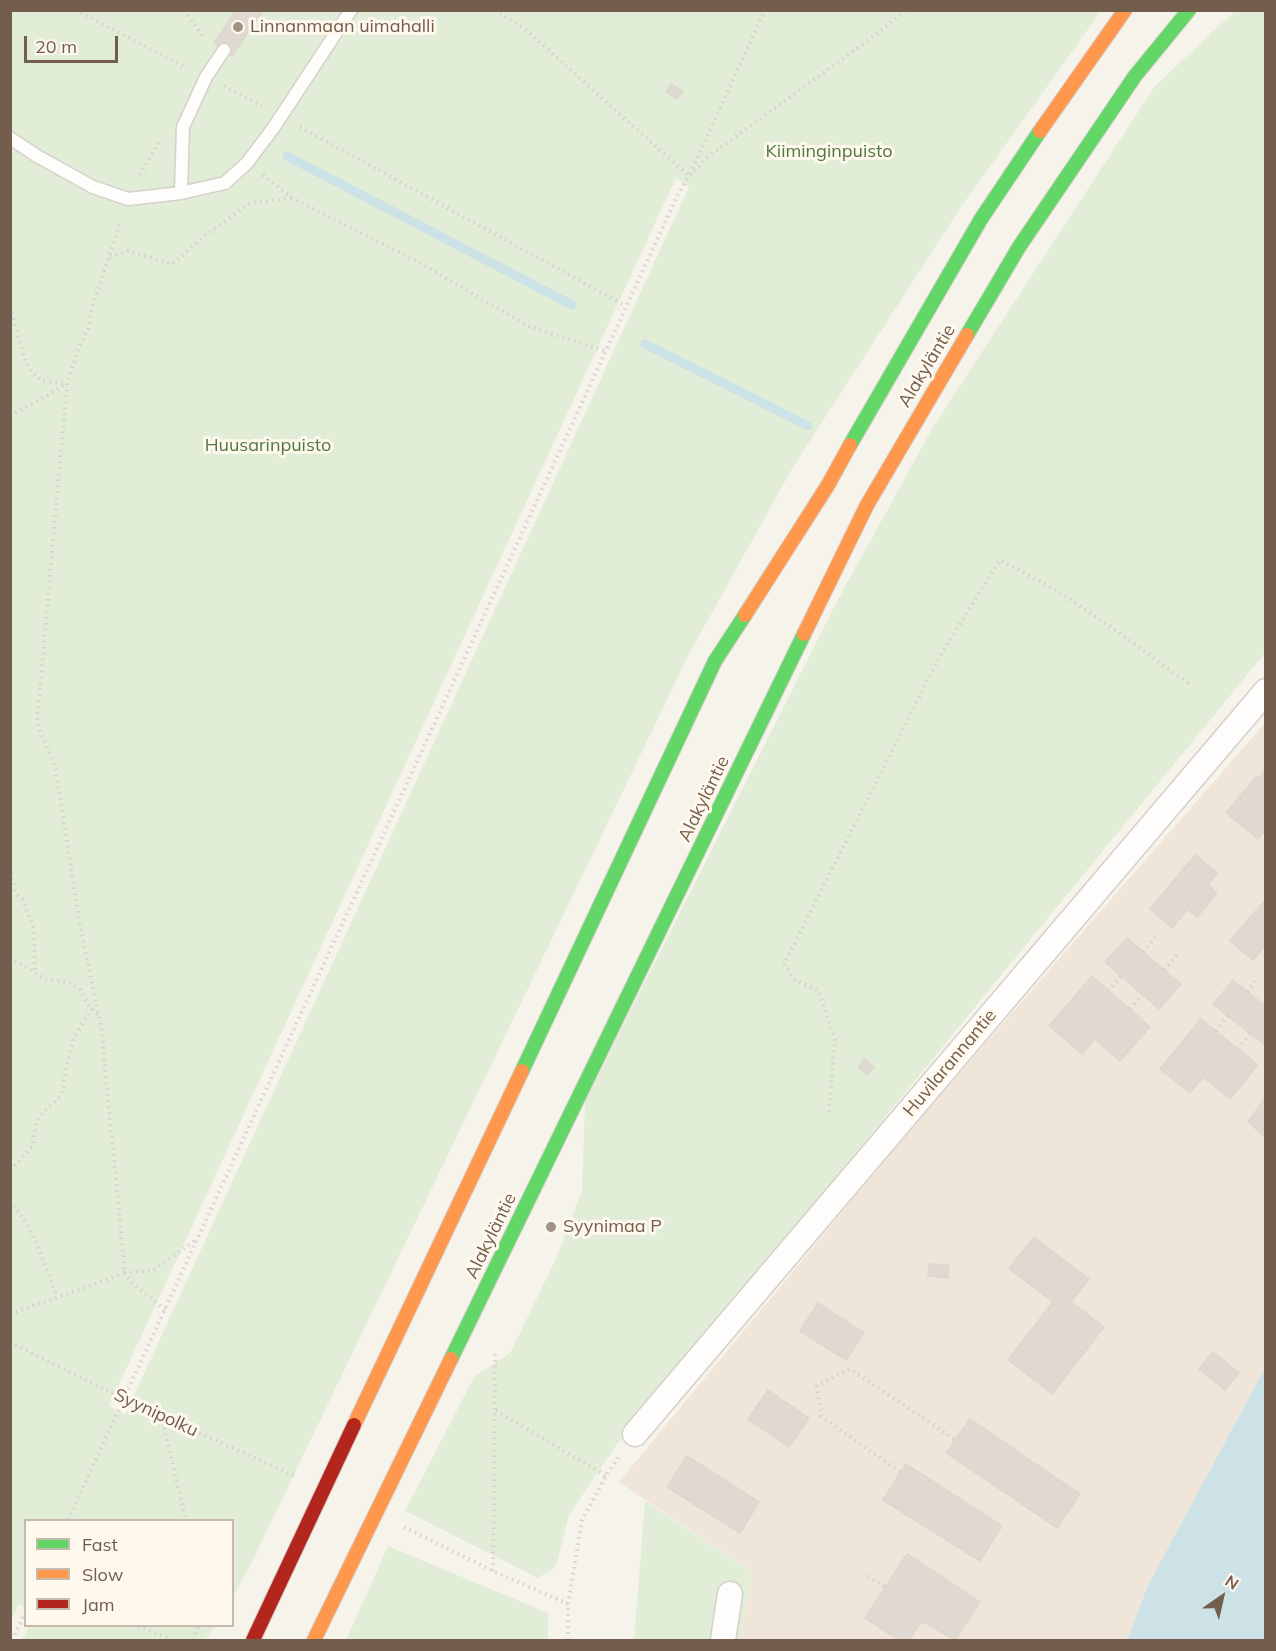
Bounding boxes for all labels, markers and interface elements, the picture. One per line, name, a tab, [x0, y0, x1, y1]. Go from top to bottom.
place label: Linnanmaan uimahalli	[250, 16, 435, 38]
marker: Linnanmaan uimahalli	[231, 20, 245, 34]
scale bar	[27, 24, 122, 62]
text: 20 m	[35, 35, 77, 58]
park label: Kiiminginpuisto	[765, 141, 893, 163]
street label: Alakyläntie	[894, 321, 960, 411]
park label: Huusarinpuisto	[205, 435, 331, 457]
street label: Alakyläntie	[674, 753, 734, 845]
street label: Huvilarannantie	[899, 1005, 1001, 1121]
street label: Alakyläntie	[461, 1190, 521, 1282]
place label: Syynimaa P	[563, 1216, 662, 1238]
marker: Syynimaa P	[544, 1220, 558, 1234]
street label: Syynipolku	[111, 1384, 201, 1442]
legend	[24, 1519, 234, 1627]
text: Fast	[82, 1533, 118, 1556]
text: Slow	[82, 1563, 123, 1586]
north arrow	[1192, 1567, 1252, 1627]
text: N	[1221, 1570, 1243, 1594]
text: Jam	[82, 1593, 115, 1616]

